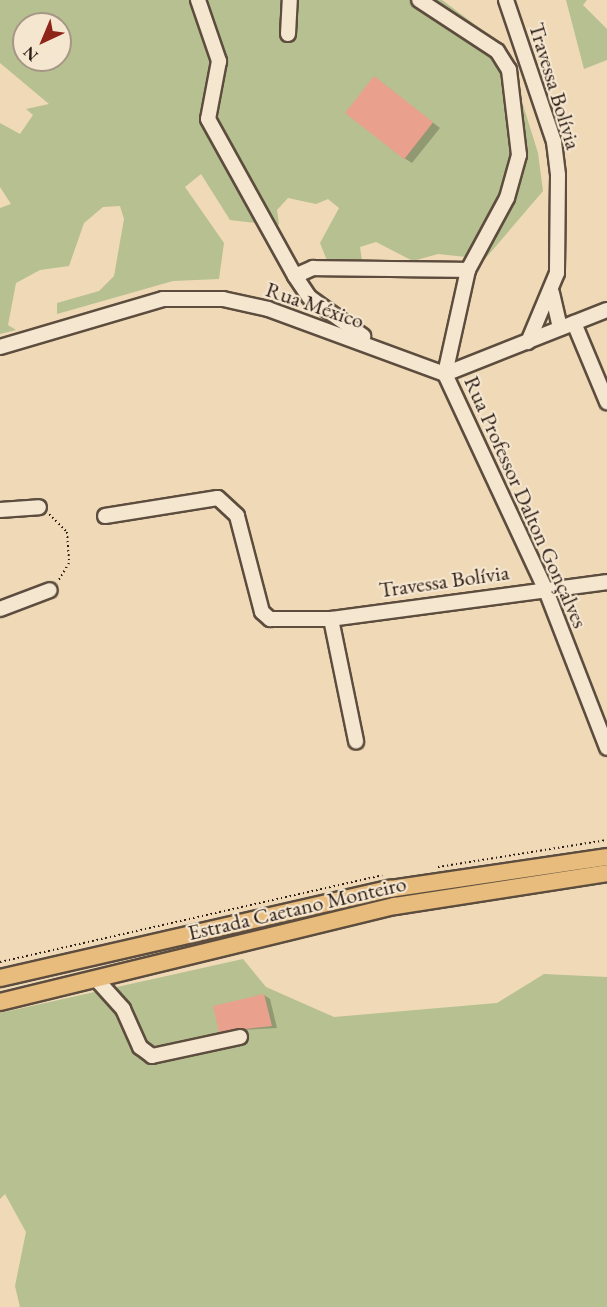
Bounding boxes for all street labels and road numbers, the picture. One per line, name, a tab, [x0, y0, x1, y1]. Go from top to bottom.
street label: Travessa Bolívia	[523, 19, 587, 153]
street label: Rua México	[262, 276, 368, 334]
street label: Rua Professor Dalton Gonçalves	[458, 372, 594, 632]
street label: Travessa Bolívia	[377, 559, 511, 603]
street label: Estrada Caetano Monteiro	[185, 870, 409, 946]

